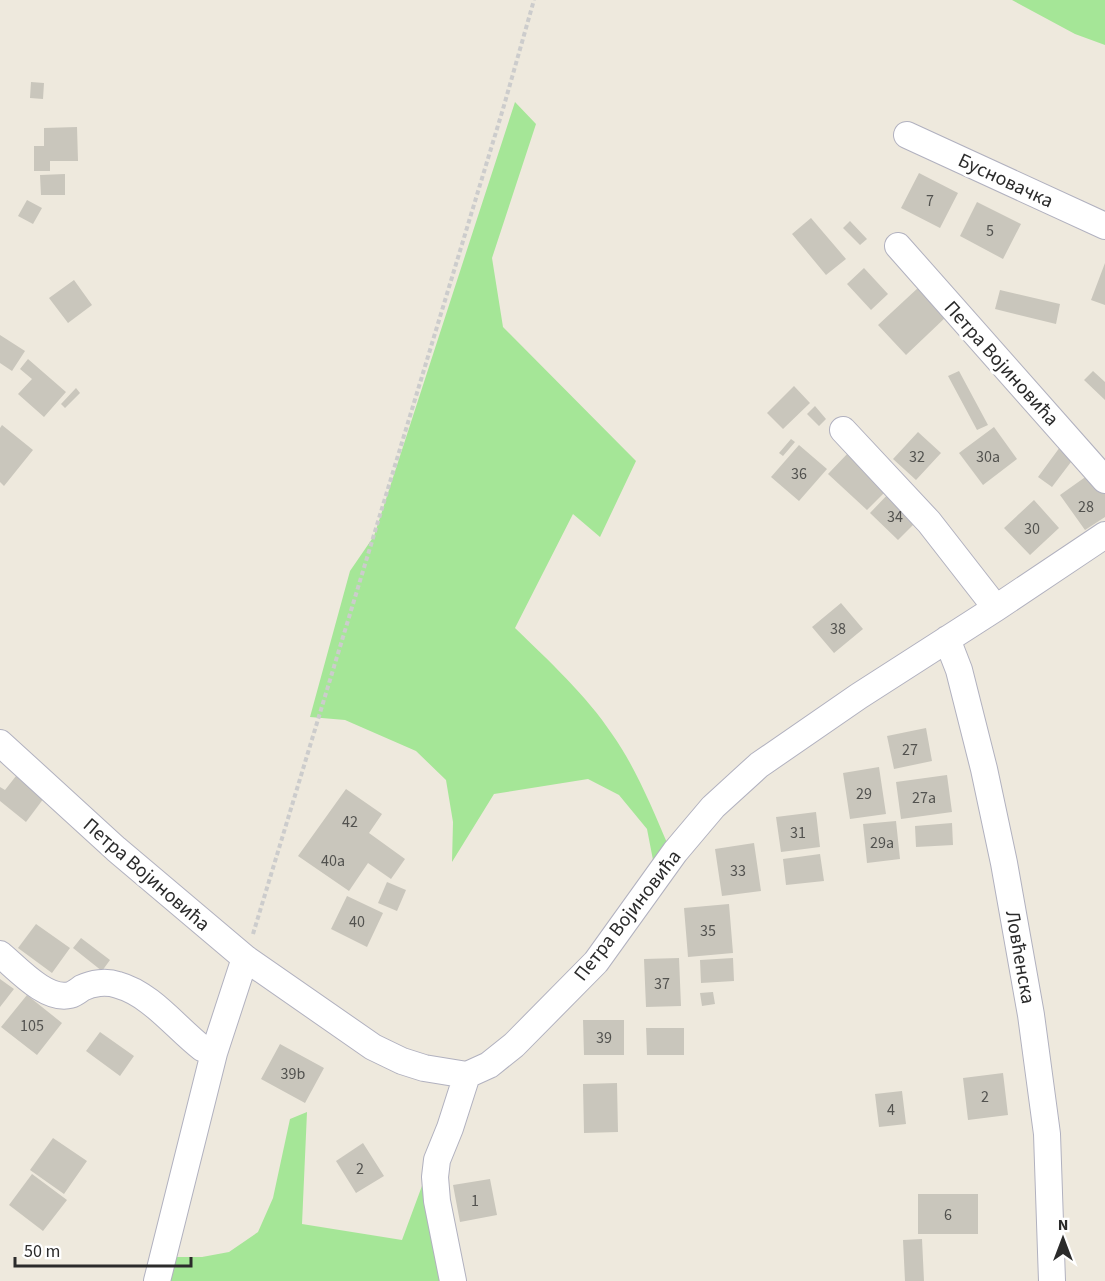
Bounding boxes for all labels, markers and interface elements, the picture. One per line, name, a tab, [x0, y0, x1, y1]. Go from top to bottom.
street label: Бусновачка	[953, 147, 1058, 215]
house number: 7	[926, 190, 934, 212]
house number: 5	[986, 220, 994, 242]
street label: Петра Војиновића	[937, 295, 1065, 432]
house number: 32	[909, 446, 925, 468]
house number: 30a	[976, 446, 1000, 468]
house number: 36	[791, 463, 807, 485]
house number: 28	[1078, 496, 1094, 518]
house number: 34	[887, 506, 903, 528]
house number: 30	[1024, 518, 1040, 540]
house number: 38	[830, 618, 846, 640]
house number: 27	[902, 739, 918, 761]
house number: 29	[856, 783, 872, 805]
house number: 27a	[912, 787, 936, 809]
house number: 42	[342, 811, 358, 833]
street label: Петра Војиновића	[77, 812, 216, 938]
house number: 31	[790, 822, 806, 844]
house number: 29a	[870, 832, 894, 854]
street label: Петра Војиновића	[568, 844, 688, 987]
house number: 40a	[321, 850, 345, 872]
house number: 33	[730, 860, 746, 882]
street label: Ловћенска	[998, 908, 1042, 1006]
house number: 40	[349, 911, 365, 933]
house number: 35	[700, 920, 716, 942]
house number: 37	[654, 973, 670, 995]
house number: 105	[20, 1015, 44, 1037]
house number: 39	[596, 1027, 612, 1049]
house number: 39b	[281, 1063, 306, 1085]
house number: 2	[981, 1086, 989, 1108]
house number: 4	[887, 1099, 895, 1121]
house number: 2	[356, 1158, 364, 1180]
house number: 1	[471, 1190, 479, 1212]
house number: 6	[944, 1204, 952, 1226]
north arrow	[1033, 1209, 1093, 1269]
text: N	[1058, 1214, 1068, 1236]
scale bar	[15, 1230, 190, 1268]
text: 50 m	[24, 1239, 60, 1264]

